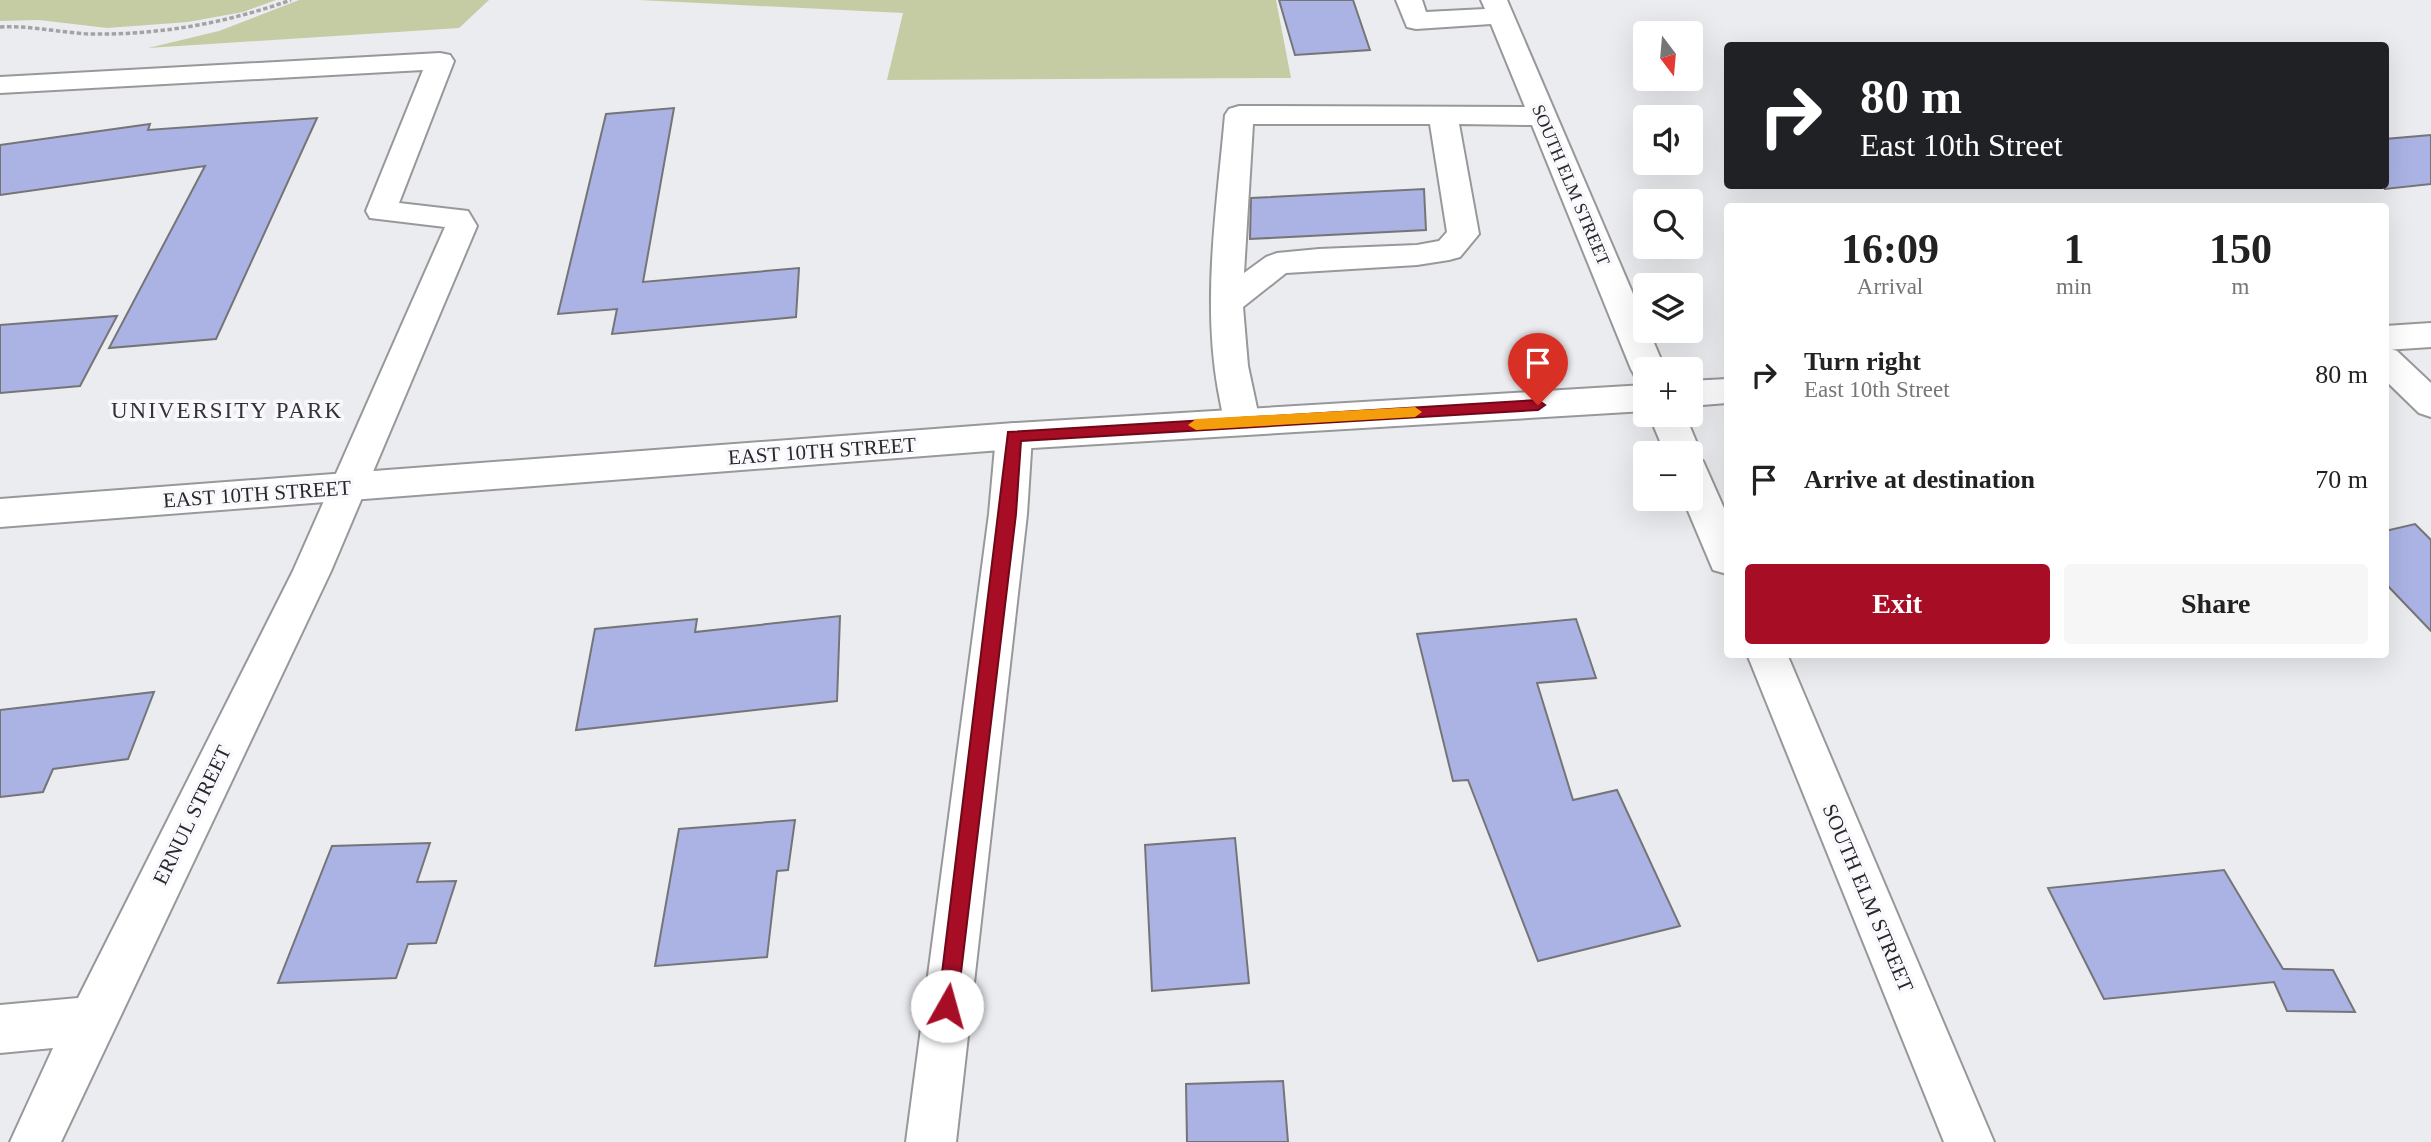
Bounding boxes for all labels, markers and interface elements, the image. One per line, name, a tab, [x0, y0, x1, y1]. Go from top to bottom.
north arrow	[1633, 21, 1703, 91]
map controls	[1633, 21, 1703, 511]
text: 80 m	[1860, 69, 1962, 124]
icon: right	[1745, 70, 1836, 161]
street label: SOUTH ELM STREET	[1528, 101, 1614, 269]
button: sound	[1633, 105, 1703, 175]
text: East 10th Street	[1860, 127, 2063, 163]
button: search	[1633, 189, 1703, 259]
text: 16:09	[1841, 226, 1939, 272]
text: 1	[2063, 226, 2084, 272]
text: 150	[2209, 226, 2272, 272]
button: layers	[1633, 273, 1703, 343]
text: Arrival	[1857, 274, 1923, 299]
text: min	[2056, 274, 2092, 299]
text: m	[2231, 274, 2249, 299]
pin	[1508, 333, 1568, 405]
icon: arrive	[1519, 344, 1557, 382]
text: Turn right	[1804, 347, 1921, 376]
icon: right	[1745, 356, 1783, 394]
button: +	[1633, 357, 1703, 427]
text: 80 m	[2315, 360, 2368, 389]
text: East 10th Street	[1804, 377, 1950, 402]
district label: UNIVERSITY PARK	[111, 398, 343, 423]
street label: EAST 10TH STREET	[727, 432, 917, 470]
button: −	[1633, 441, 1703, 511]
icon: arrive	[1745, 461, 1783, 499]
text: Arrive at destination	[1804, 465, 2035, 494]
text: 70 m	[2315, 465, 2368, 494]
street label: EAST 10TH STREET	[162, 475, 352, 513]
button: Exit	[1745, 564, 2050, 644]
button: Share	[2064, 564, 2368, 644]
street label: ERNUL STREET	[148, 742, 236, 888]
street label: SOUTH ELM STREET	[1818, 800, 1919, 996]
position arrow	[910, 969, 984, 1043]

